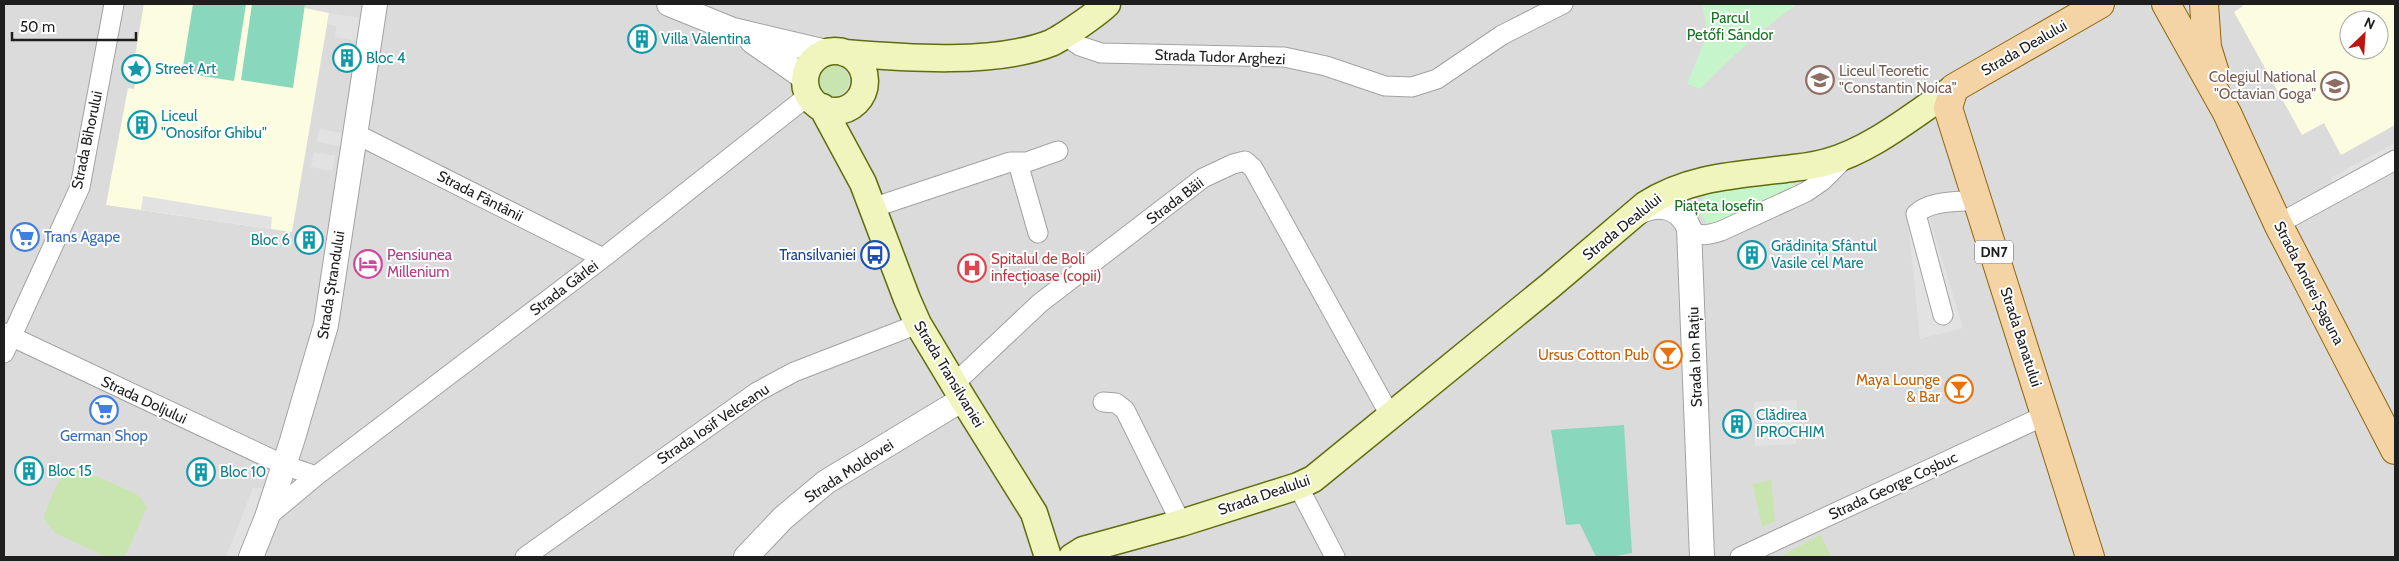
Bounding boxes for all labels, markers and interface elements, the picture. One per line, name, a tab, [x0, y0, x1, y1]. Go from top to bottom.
park label: Parcul Petőfi Sándor	[1687, 9, 1774, 44]
scale bar	[12, 10, 136, 42]
north arrow	[2339, 10, 2389, 60]
text: N	[2361, 13, 2378, 33]
street label: Strada Dealului	[1978, 16, 2070, 80]
text: 50 m	[20, 18, 55, 36]
building icon: Villa Valentina	[627, 24, 657, 54]
place label: Villa Valentina	[661, 30, 751, 48]
building icon: Bloc 4	[332, 43, 362, 73]
street label: Strada Tudor Arghezi	[1154, 46, 1286, 68]
place label: Bloc 4	[366, 49, 406, 67]
place icon: Street Art	[121, 54, 151, 84]
place label: Street Art	[155, 60, 216, 78]
place label: Liceul Teoretic "Constantin Noica"	[1839, 62, 1957, 97]
school or university icon: Liceul Teoretic "Constantin Noica"	[1805, 65, 1835, 95]
place label: Colegiul National "Octavian Goga"	[2209, 68, 2316, 103]
school or university icon: Colegiul National "Octavian Goga"	[2320, 71, 2350, 101]
street label: Strada Bihorului	[68, 89, 106, 191]
place label: Liceul "Onosifor Ghibu"	[161, 107, 267, 142]
building icon: Liceul "Onosifor Ghibu"	[127, 110, 157, 140]
street label: Strada Fântânii	[434, 167, 526, 225]
street label: Strada Băii	[1143, 174, 1207, 228]
street label: Strada Dealului	[1579, 190, 1665, 264]
park label: Piațeta Iosefin	[1674, 197, 1764, 216]
street label: Strada Andrei Șaguna	[2269, 218, 2348, 349]
supermarket icon: Trans Agape	[10, 222, 40, 252]
building icon: Bloc 6	[294, 225, 324, 255]
place label: Trans Agape	[44, 228, 121, 246]
street label: Strada Ștrandului	[314, 230, 349, 340]
place label: Bloc 6	[251, 231, 290, 249]
place label: Grădinița Sfântul Vasile cel Mare	[1771, 237, 1877, 272]
bus stop icon: Transilvaniei	[860, 240, 890, 270]
building icon: Grădinița Sfântul Vasile cel Mare	[1737, 240, 1767, 270]
road number: DN7	[1975, 240, 2013, 264]
place label: Pensiunea Millenium	[387, 246, 453, 281]
place label: Transilvaniei	[779, 246, 856, 264]
hotel icon: Pensiunea Millenium	[353, 249, 383, 279]
place label: Spitalul de Boli infecțioase (copii)	[991, 250, 1101, 286]
hospital icon: Spitalul de Boli infecțioase (copii)	[957, 253, 987, 283]
street label: Strada Gârlei	[526, 257, 602, 319]
street label: Strada Banatului	[1996, 285, 2046, 389]
street label: Strada Ion Rațiu	[1684, 307, 1707, 407]
street label: Strada Transilvaniei	[910, 318, 988, 430]
bar icon: Ursus Cotton Pub	[1653, 340, 1683, 370]
place label: Ursus Cotton Pub	[1538, 346, 1649, 364]
place label: Maya Lounge & Bar	[1856, 371, 1940, 406]
street label: Strada Doljului	[98, 372, 190, 428]
bar icon: Maya Lounge & Bar	[1944, 374, 1974, 404]
street label: Strada Iosif Velceanu	[654, 380, 772, 468]
supermarket icon: German Shop	[89, 395, 119, 425]
place label: Clădirea IPROCHIM	[1756, 406, 1825, 441]
building icon: Clădirea IPROCHIM	[1722, 409, 1752, 439]
place label: German Shop	[60, 427, 148, 445]
street label: Strada Moldovei	[801, 436, 897, 506]
street label: Strada George Coșbuc	[1826, 448, 1961, 525]
building icon: Bloc 15	[14, 456, 44, 486]
building icon: Bloc 10	[186, 457, 216, 487]
place label: Bloc 15	[48, 462, 92, 480]
place label: Bloc 10	[220, 463, 266, 481]
street label: Strada Dealului	[1216, 471, 1312, 519]

